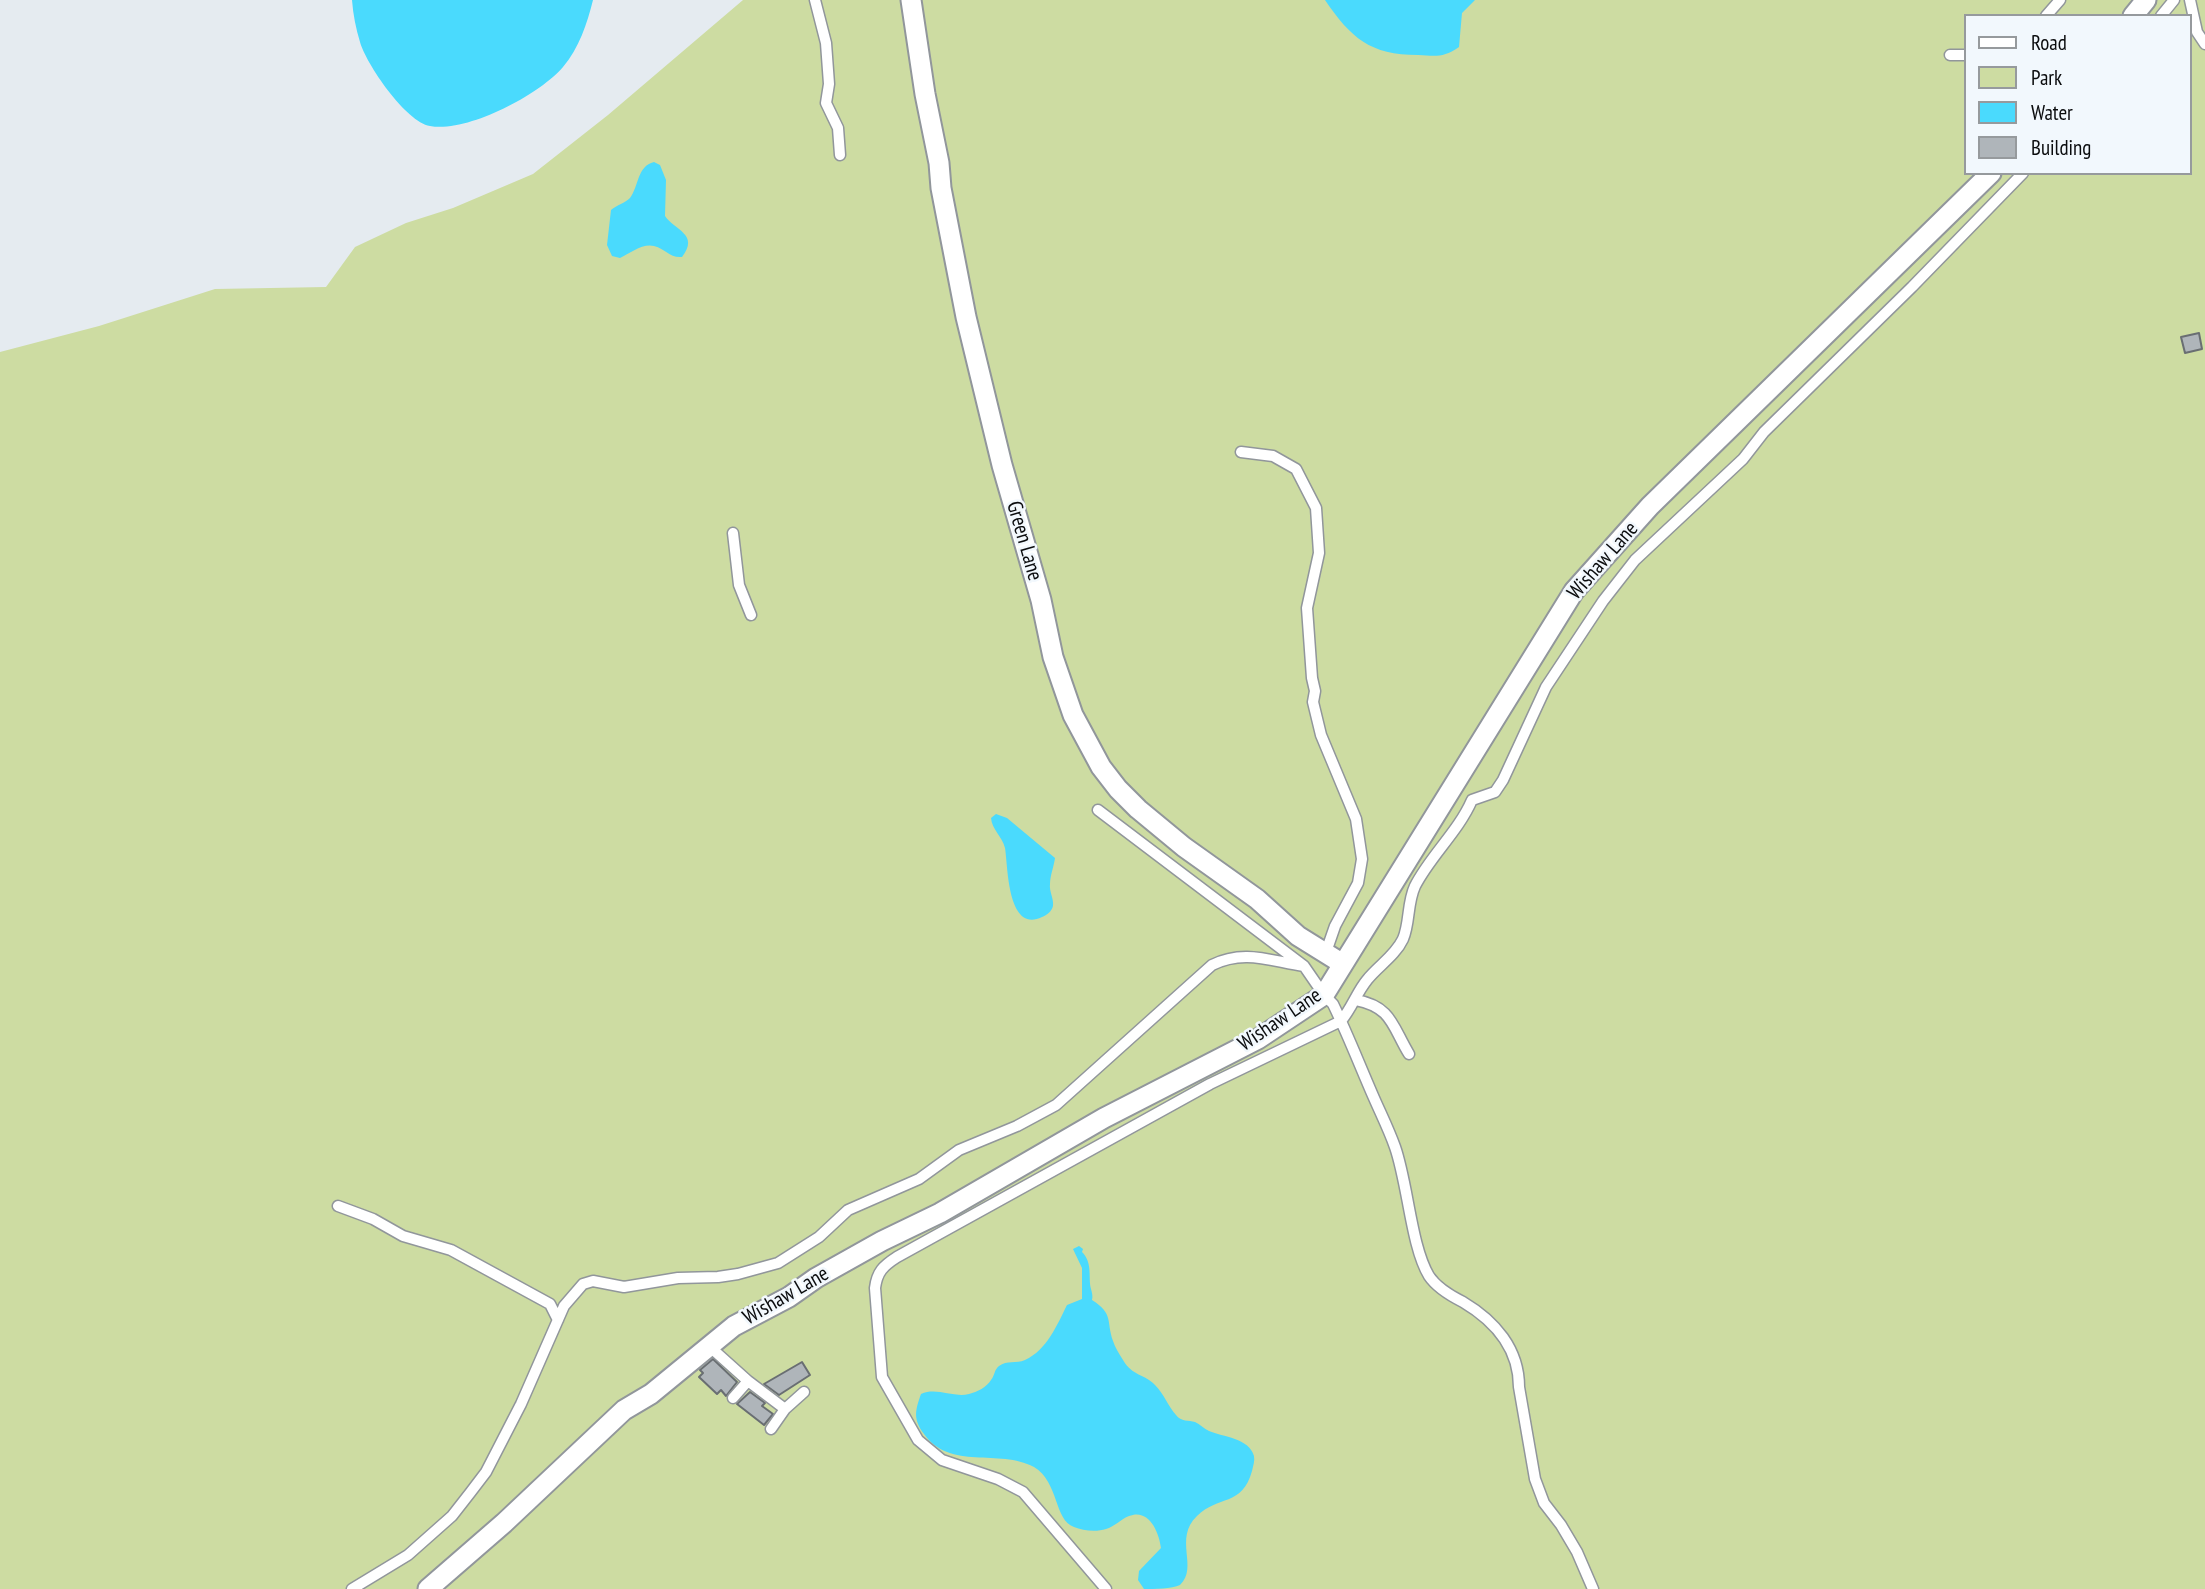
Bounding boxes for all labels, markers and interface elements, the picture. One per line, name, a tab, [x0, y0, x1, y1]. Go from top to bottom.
legend	[1964, 14, 2191, 175]
text: Road	[2031, 29, 2067, 56]
text: Park	[2031, 64, 2062, 91]
text: Water	[2031, 99, 2073, 126]
text: Building	[2031, 134, 2091, 161]
street label: Green Lane	[1001, 498, 1047, 584]
street label: Wishaw Lane	[1562, 517, 1644, 605]
street label: Wishaw Lane	[1234, 983, 1326, 1057]
street label: Wishaw Lane	[739, 1261, 833, 1331]

